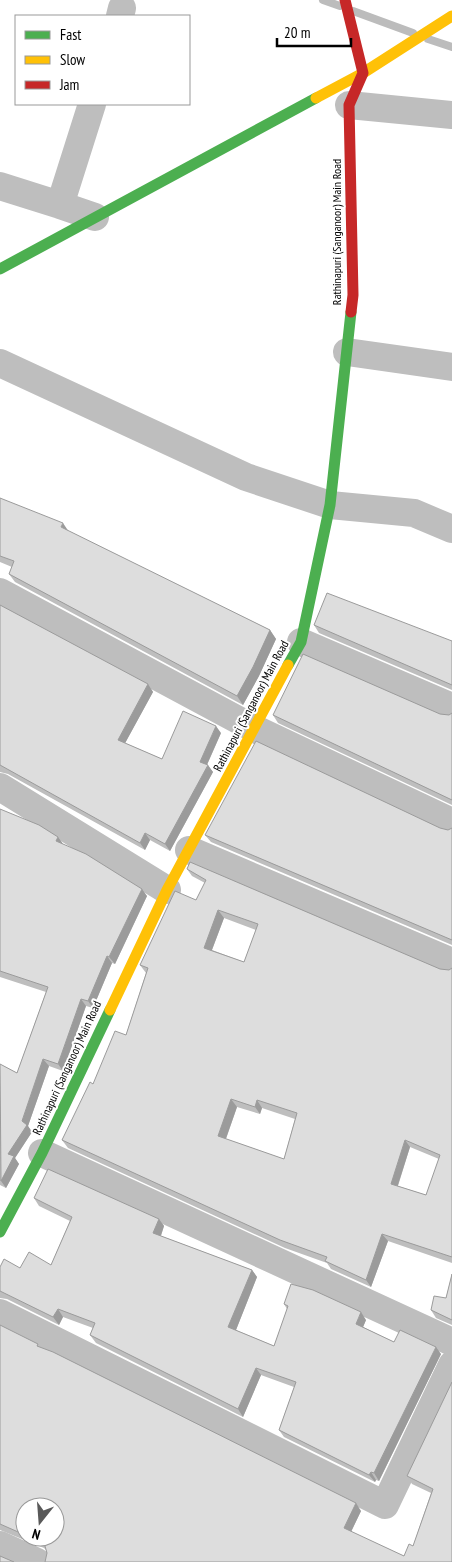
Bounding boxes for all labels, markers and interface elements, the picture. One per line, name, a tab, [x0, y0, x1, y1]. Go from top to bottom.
legend	[15, 15, 190, 105]
scale bar	[277, 15, 351, 47]
text: 20 m	[284, 23, 310, 42]
text: Fast	[60, 25, 81, 44]
text: Slow	[60, 50, 85, 69]
text: Jam	[59, 75, 79, 94]
street label: Rathinapuri (Sanganoor) Main Road	[329, 159, 344, 305]
street label: Rathinapuri (Sanganoor) Main Road	[210, 638, 292, 774]
street label: Rathinapuri (Sanganoor) Main Road	[29, 998, 104, 1137]
north arrow	[15, 1497, 65, 1547]
text: N	[30, 1525, 42, 1544]

